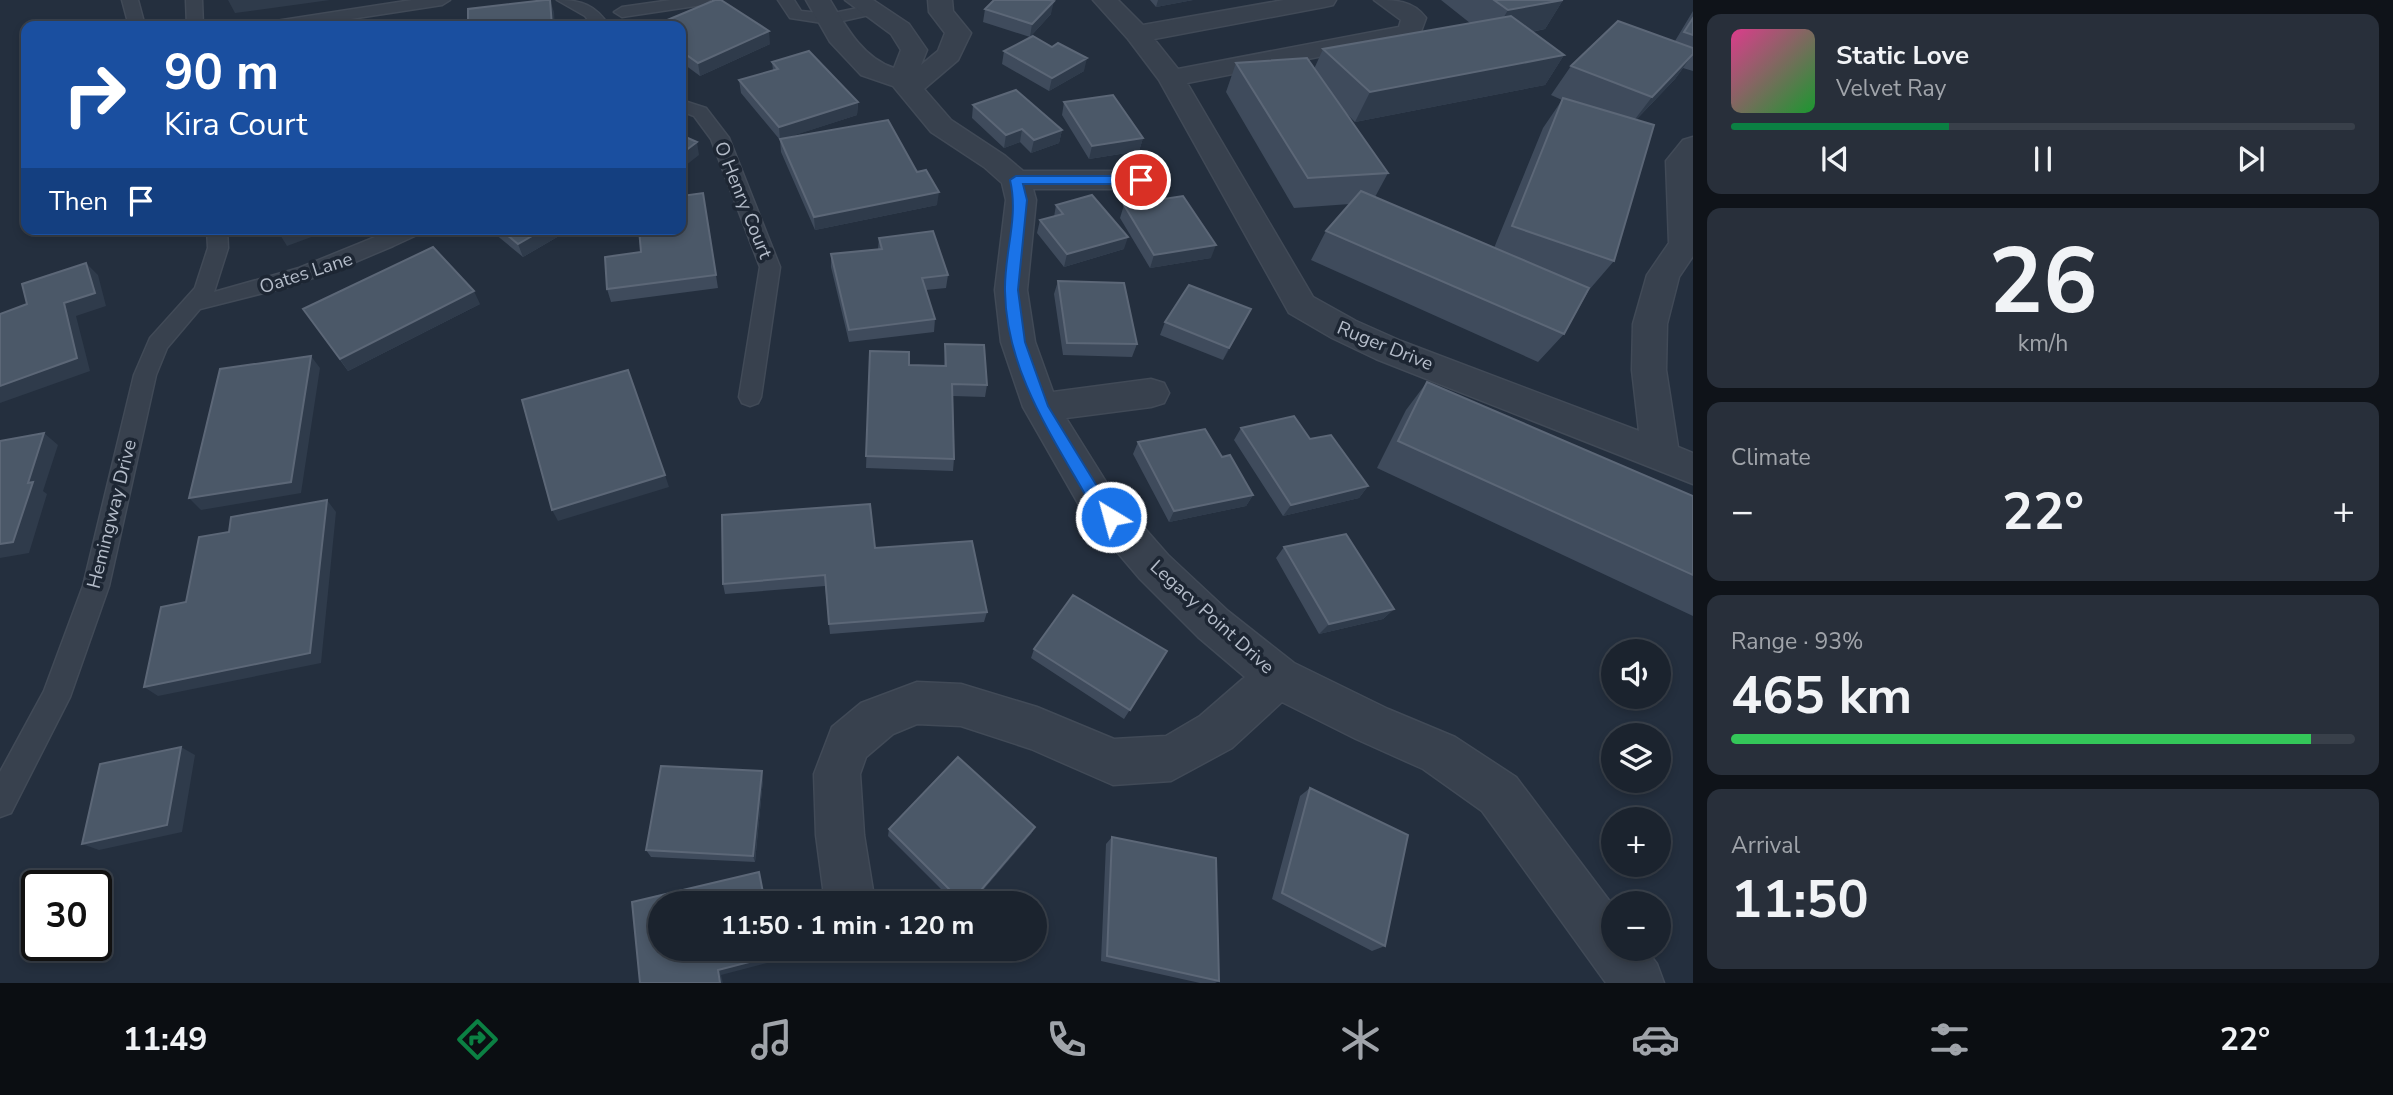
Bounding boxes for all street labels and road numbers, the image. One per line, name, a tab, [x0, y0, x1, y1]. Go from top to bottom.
street label: O Henry Court	[708, 138, 778, 263]
street label: Oates Lane	[256, 246, 356, 300]
street label: Ruger Drive	[1333, 315, 1437, 377]
street label: Hemingway Drive	[81, 437, 143, 591]
street label: Legacy Point Drive	[1144, 554, 1280, 680]

